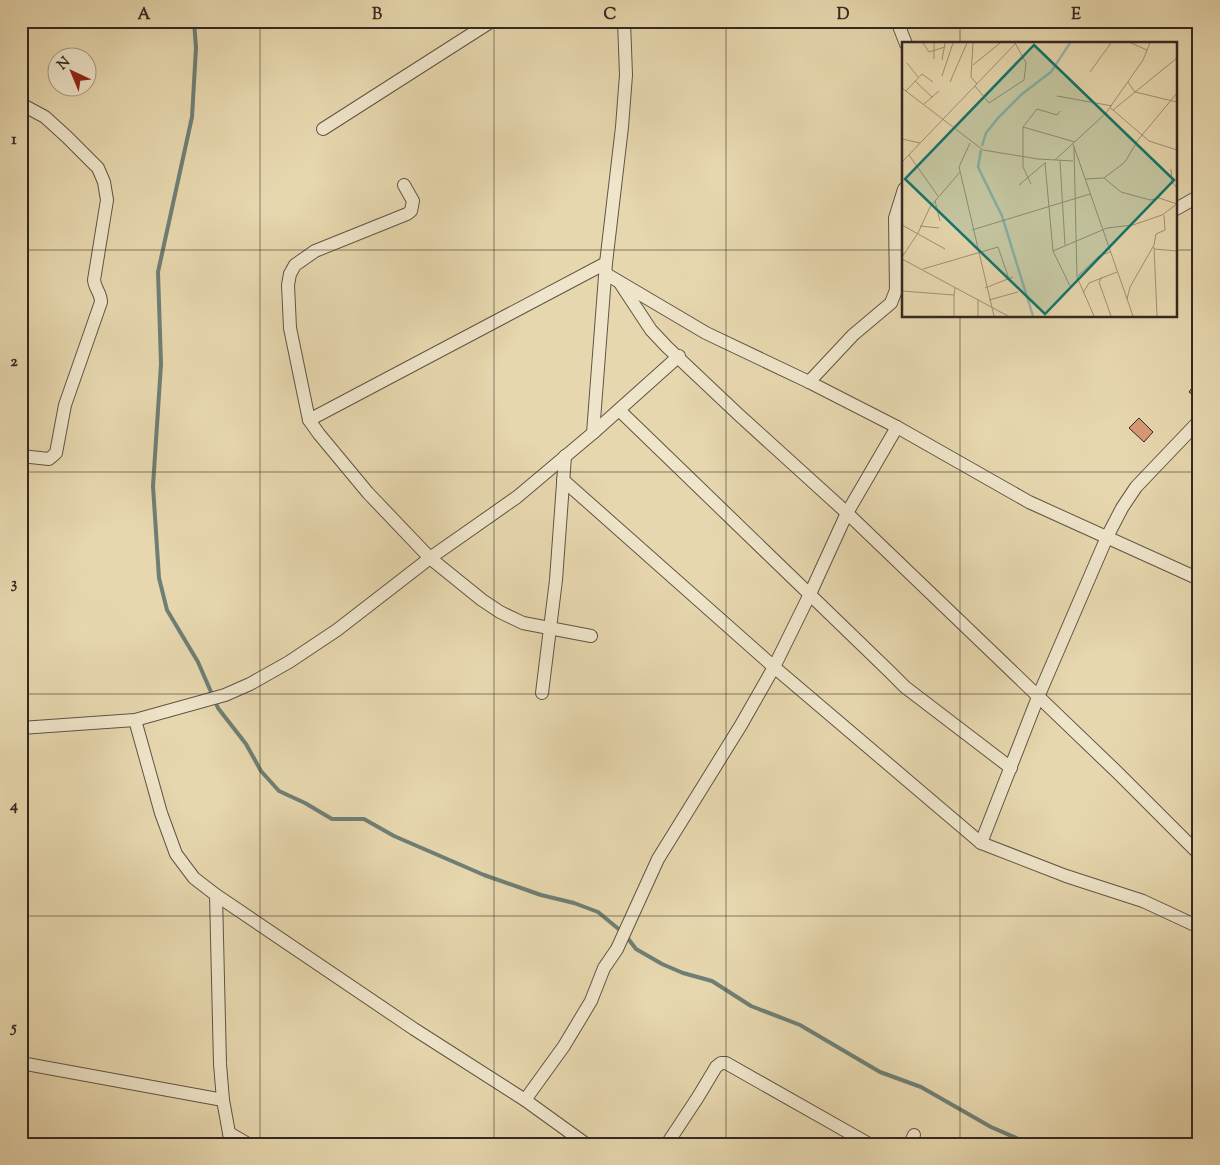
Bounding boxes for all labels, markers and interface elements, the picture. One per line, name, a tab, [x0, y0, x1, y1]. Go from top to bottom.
text: A	[138, 4, 151, 27]
text: B	[372, 4, 382, 27]
text: C	[604, 4, 617, 27]
text: D	[837, 4, 850, 27]
text: E	[1071, 4, 1081, 27]
inset map	[902, 42, 1178, 318]
north arrow	[48, 48, 98, 98]
text: N	[53, 53, 75, 75]
text: 1	[11, 129, 17, 152]
text: 2	[10, 351, 18, 374]
text: 3	[11, 573, 18, 596]
text: 4	[9, 795, 18, 818]
text: 5	[9, 1017, 17, 1040]

